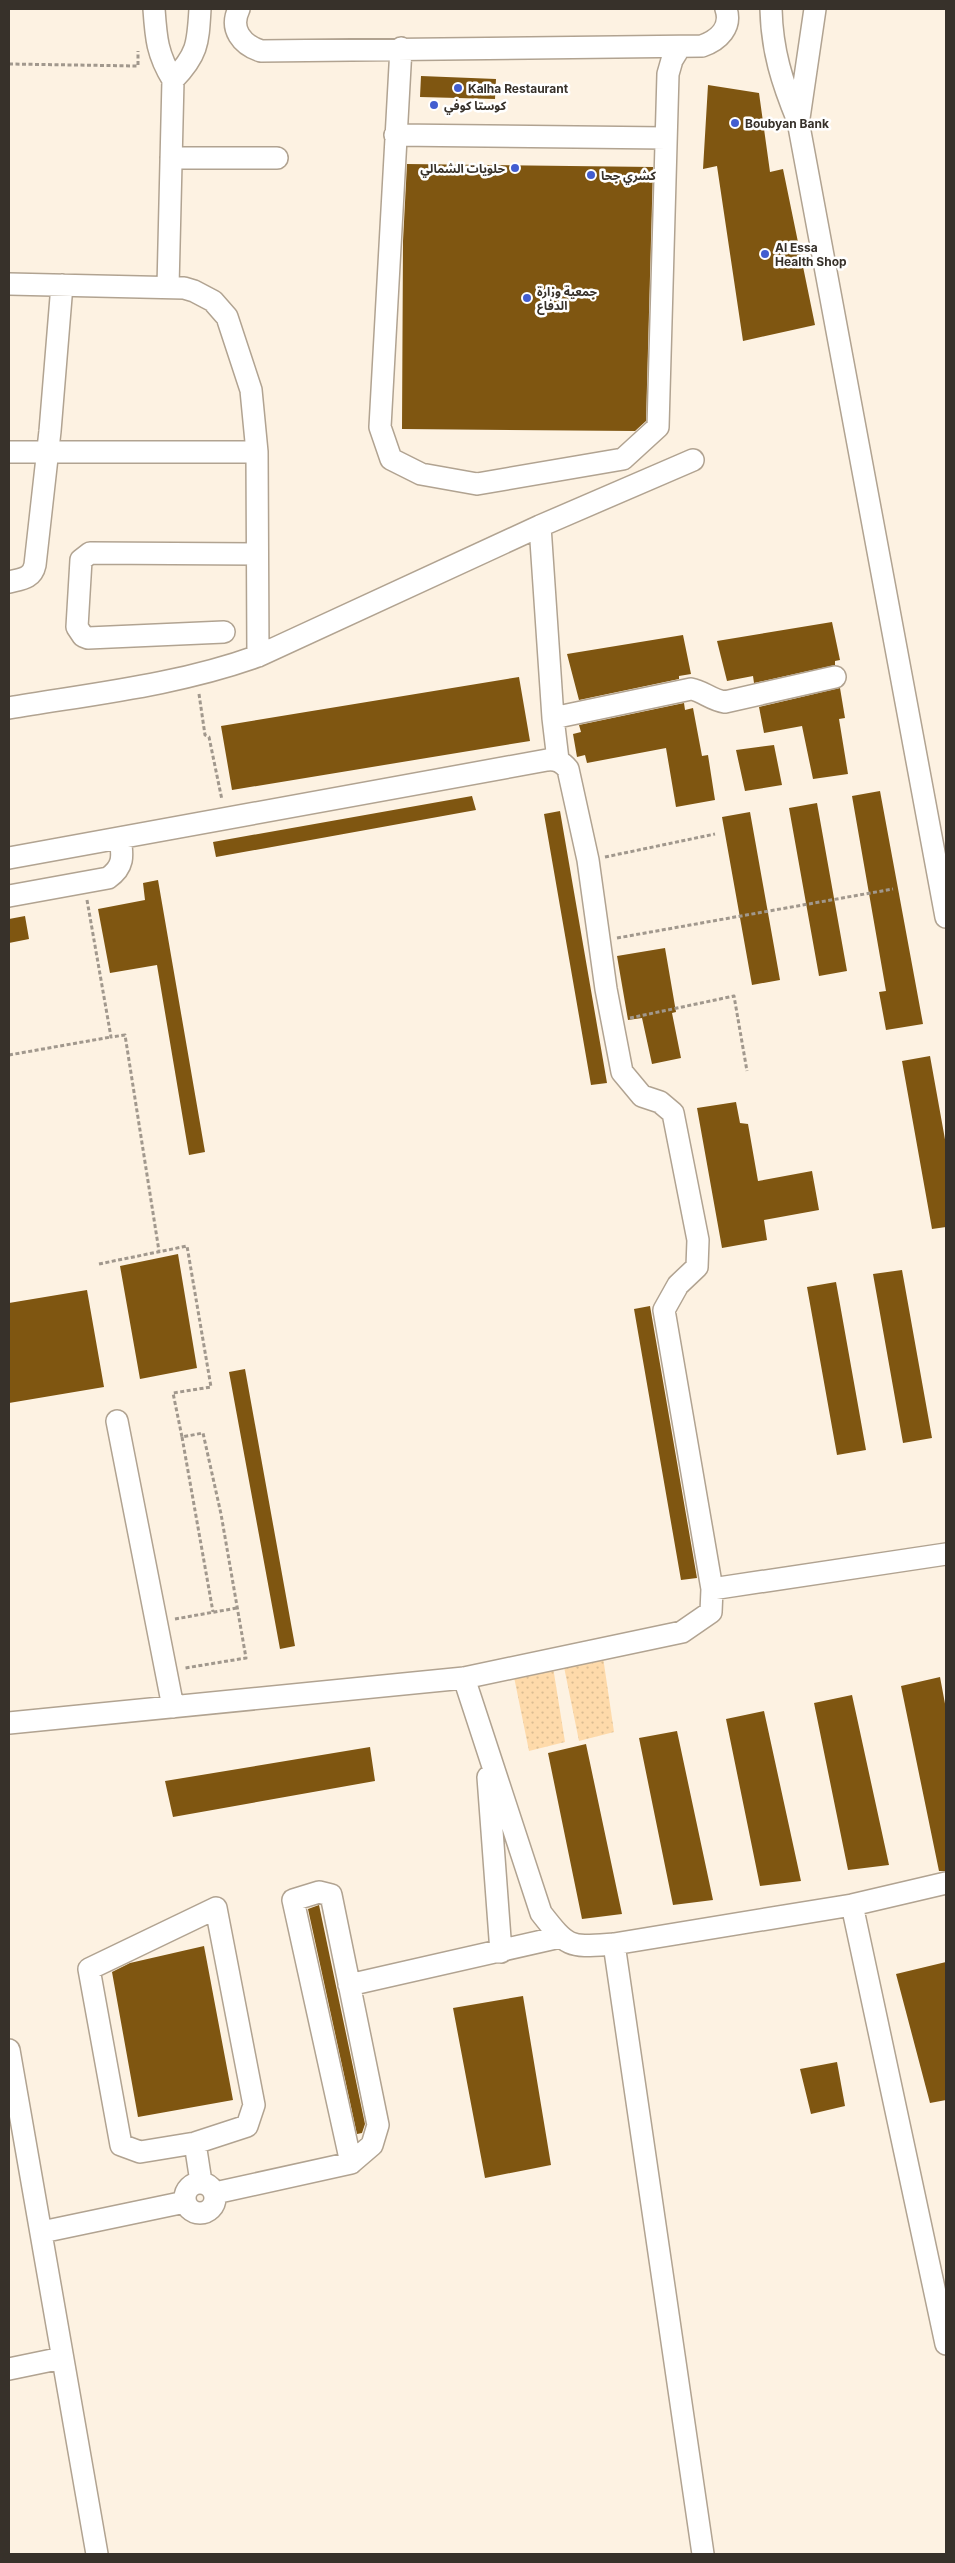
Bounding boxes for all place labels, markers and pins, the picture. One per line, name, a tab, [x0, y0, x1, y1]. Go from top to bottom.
place label: Kalha Restaurant	[468, 81, 569, 96]
marker: Kalha Restaurant	[452, 82, 464, 94]
place label: كوستا كوفي	[444, 98, 507, 115]
marker: كوستا كوفي	[428, 99, 440, 111]
place label: Boubyan Bank	[745, 116, 829, 131]
marker: Boubyan Bank	[729, 117, 741, 129]
place label: حلويات الشمالي	[420, 161, 505, 178]
marker: حلويات الشمالي	[509, 162, 521, 174]
place label: كشري جحا	[601, 168, 657, 185]
marker: كشري جحا	[585, 169, 597, 181]
place label: Al Essa Health Shop	[775, 240, 847, 269]
marker: Al Essa Health Shop	[759, 248, 771, 260]
place label: جمعية وزارة الدفاع	[537, 284, 597, 315]
marker: جمعية وزارة الدفاع	[521, 292, 533, 304]

